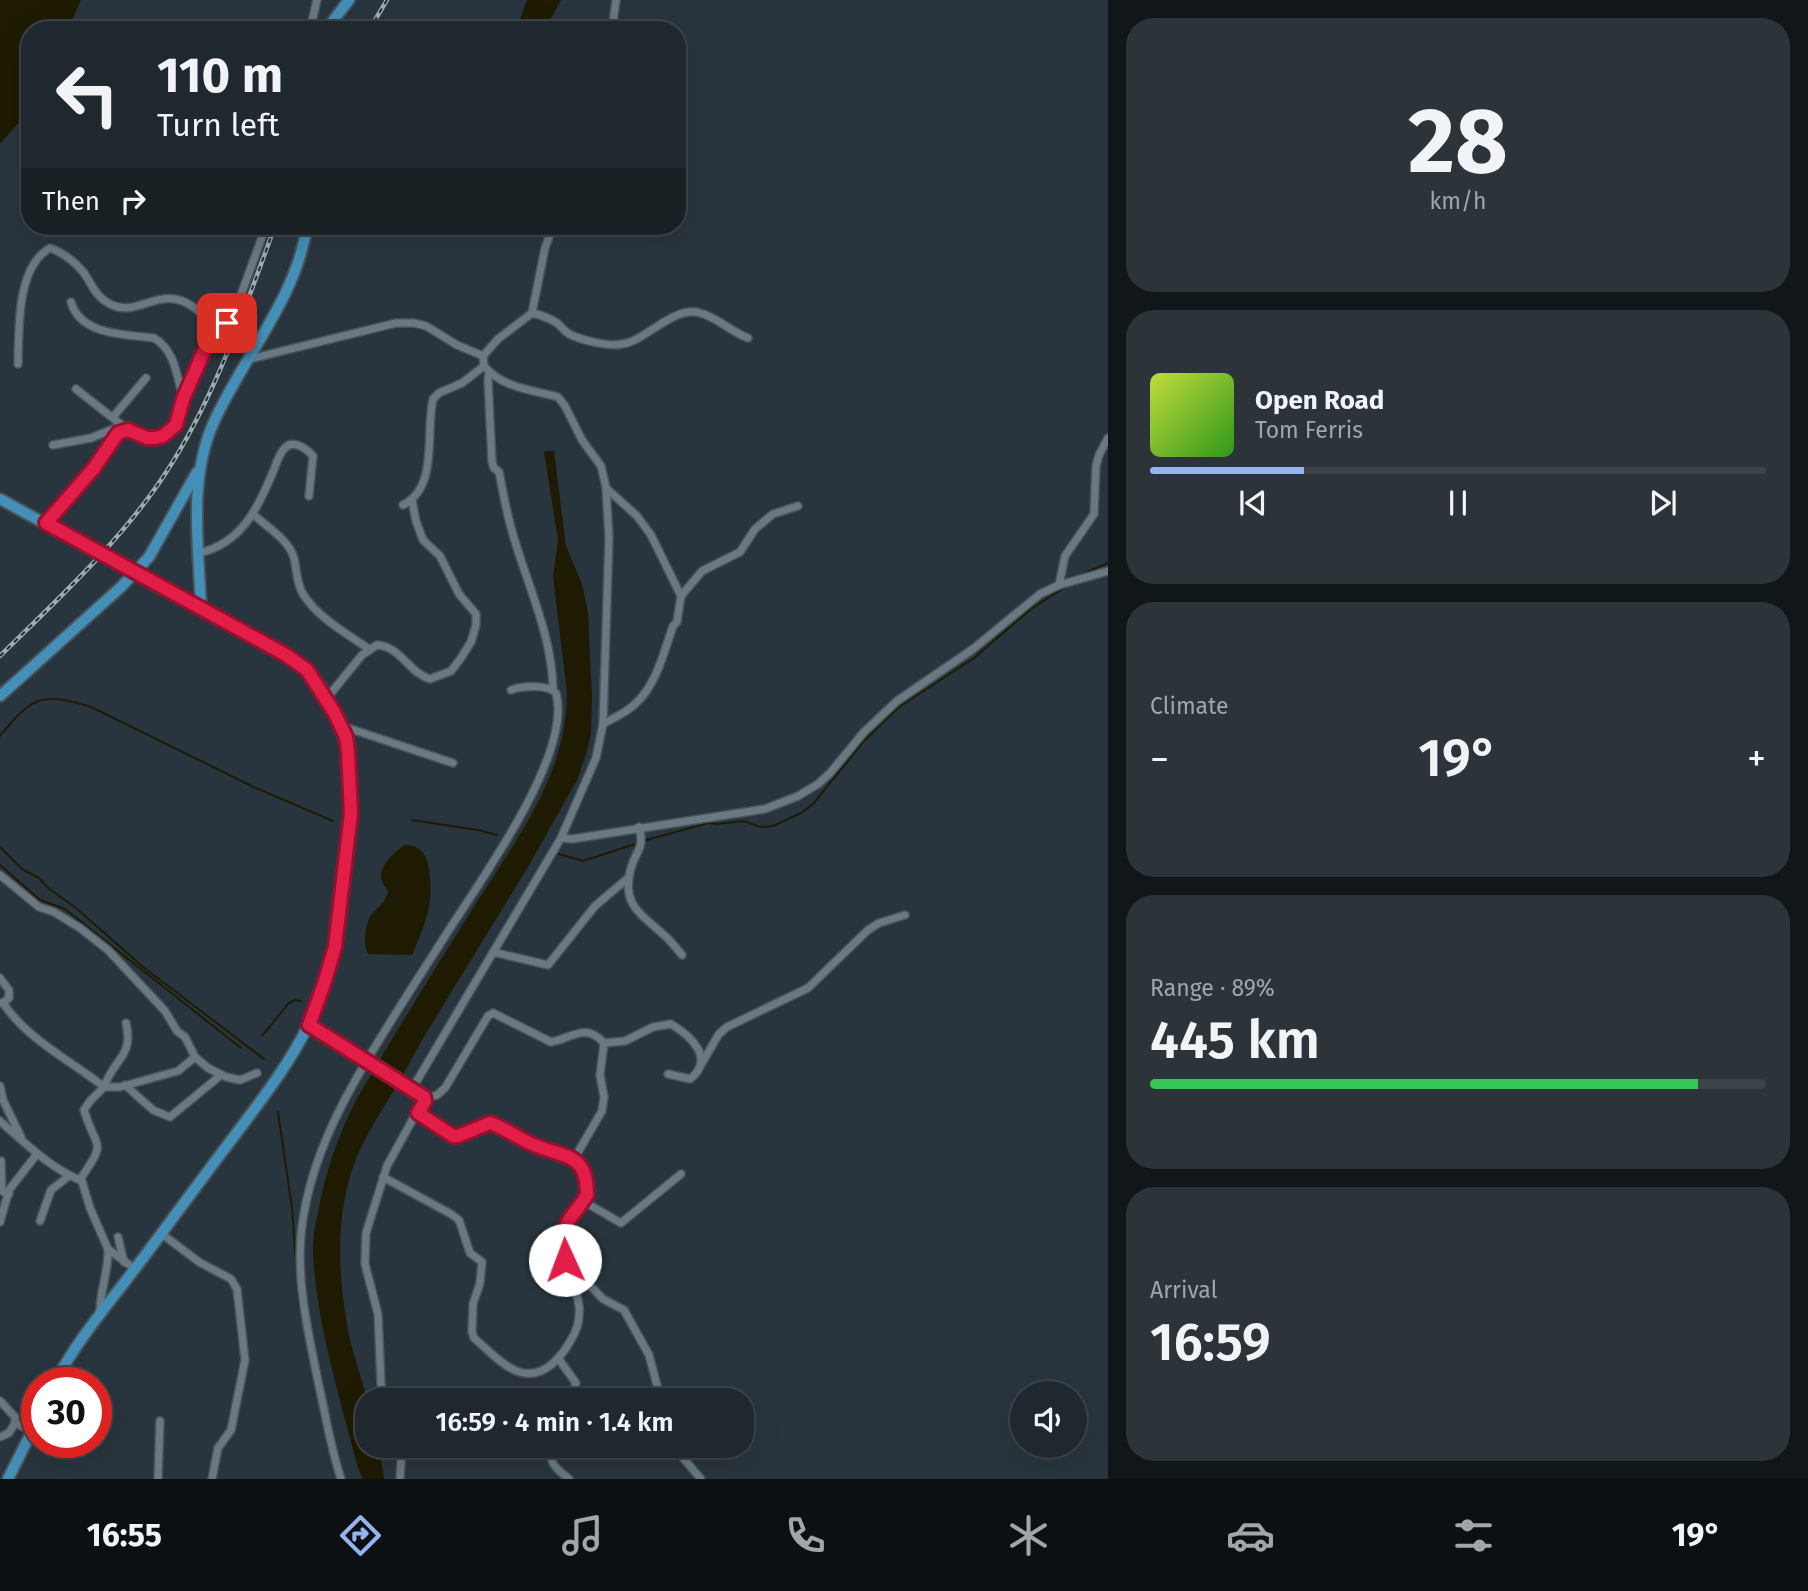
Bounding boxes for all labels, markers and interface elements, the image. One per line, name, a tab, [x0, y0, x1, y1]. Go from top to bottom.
text: 110 m	[157, 46, 283, 105]
icon: left	[42, 49, 133, 140]
text: 28	[1408, 87, 1508, 196]
text: Turn left	[157, 106, 279, 144]
icon: right	[114, 182, 152, 220]
text: Then	[42, 186, 100, 217]
text: km/h	[1430, 187, 1486, 215]
pin	[197, 293, 257, 353]
icon: arrive	[208, 304, 246, 342]
text: Open Road	[1255, 385, 1384, 416]
text: Tom Ferris	[1255, 416, 1363, 444]
icon: previous	[1234, 484, 1272, 522]
icon: pause	[1439, 484, 1477, 522]
icon: next	[1644, 484, 1682, 522]
text: Climate	[1150, 692, 1229, 720]
text: 19°	[1418, 727, 1498, 790]
text: −	[1150, 736, 1169, 782]
text: +	[1747, 736, 1766, 782]
text: Range · 89%	[1150, 974, 1275, 1002]
text: 445 km	[1150, 1009, 1320, 1072]
position arrow	[528, 1223, 602, 1297]
text: Arrival	[1150, 1276, 1217, 1304]
text: 16:59	[1150, 1311, 1271, 1374]
speed limit sign: 30	[21, 1367, 112, 1458]
map controls	[1010, 1381, 1087, 1458]
button: sound	[1010, 1381, 1087, 1458]
text: 16:59 · 4 min · 1.4 km	[436, 1407, 673, 1438]
icon: directions	[336, 1511, 385, 1560]
icon: music	[558, 1511, 607, 1560]
icon: phone	[781, 1511, 830, 1560]
icon: climate	[1004, 1511, 1053, 1560]
icon: car	[1226, 1511, 1275, 1560]
icon: filters	[1449, 1511, 1498, 1560]
text: 16:55	[87, 1516, 162, 1554]
text: 19°	[1672, 1516, 1721, 1554]

